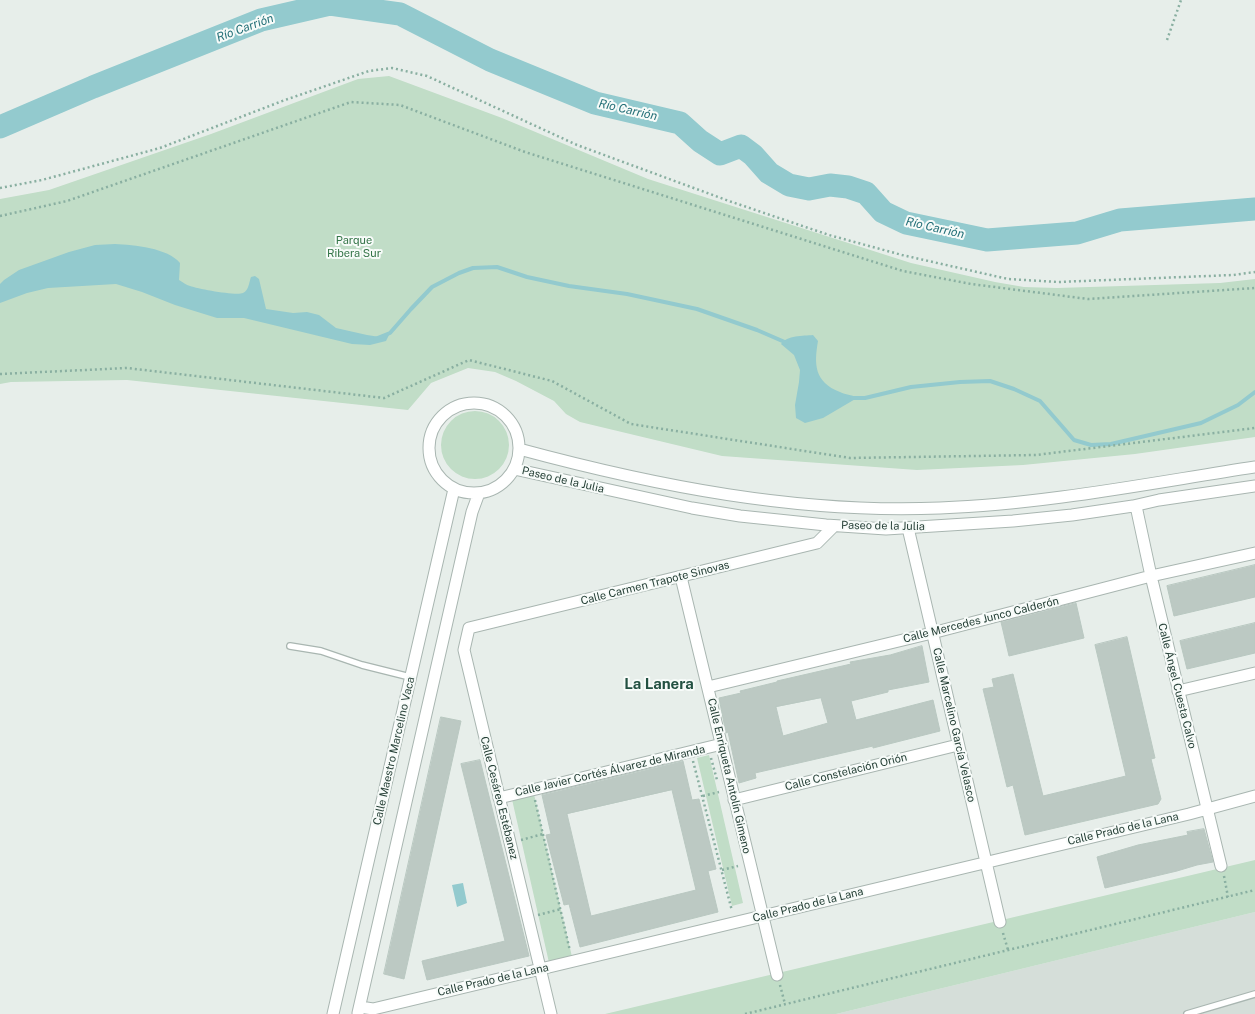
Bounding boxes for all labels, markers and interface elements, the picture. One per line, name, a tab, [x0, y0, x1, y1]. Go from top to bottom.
water label: Río Carrión	[215, 11, 275, 45]
water label: Río Carrión	[597, 96, 659, 124]
water label: Río Carrión	[904, 214, 966, 242]
park label: Parque Ribera Sur	[327, 234, 381, 260]
street label: Paseo de la Julia	[521, 464, 605, 496]
street label: Paseo de la Julia	[841, 519, 925, 533]
street label: Calle Carmen Trapote Sinovas	[579, 558, 731, 608]
street label: Calle Mercedes Junco Calderón	[902, 594, 1060, 646]
street label: Calle Ángel Cuesta Calvo	[1155, 622, 1199, 750]
street label: Calle Marcelino García Velasco	[930, 647, 978, 803]
street label: Calle Maestro Marcelino Vaca	[370, 675, 418, 827]
district label: La Lanera	[624, 675, 694, 693]
street label: Calle Enriqueta Antolín Gimeno	[705, 697, 753, 855]
street label: Calle Cesáreo Estébanez	[477, 735, 521, 861]
street label: Calle Javier Cortés Álvarez de Miranda	[514, 743, 706, 799]
street label: Calle Constelación Orión	[784, 750, 908, 794]
street label: Calle Prado de la Lana	[1066, 810, 1180, 848]
street label: Calle Prado de la Lana	[751, 885, 865, 925]
street label: Calle Prado de la Lana	[436, 961, 550, 999]

